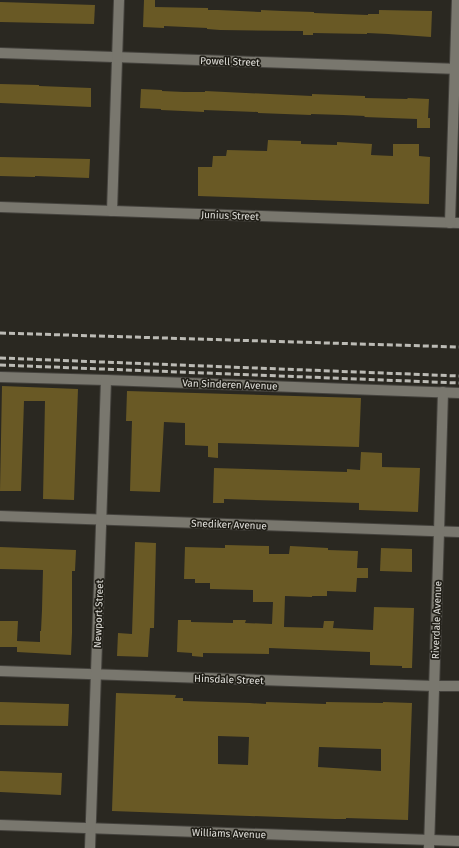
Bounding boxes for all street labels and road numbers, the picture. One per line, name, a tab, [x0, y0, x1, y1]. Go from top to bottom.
street label: Powell Street	[200, 55, 260, 69]
street label: Junius Street	[201, 209, 259, 223]
street label: Van Sinderen Avenue	[182, 377, 278, 393]
street label: Snediker Avenue	[191, 518, 267, 532]
street label: Newport Street	[92, 579, 106, 648]
street label: Riverdale Avenue	[430, 581, 444, 659]
street label: Hinsdale Street	[194, 673, 264, 687]
street label: Williams Avenue	[192, 827, 266, 841]

